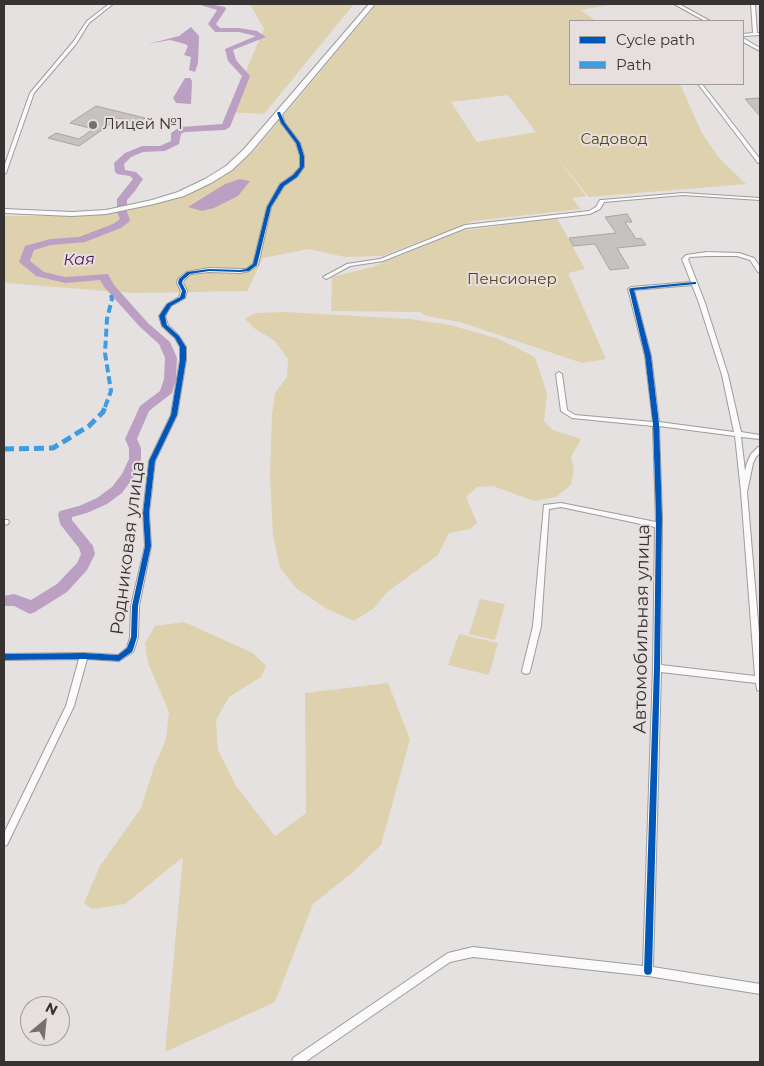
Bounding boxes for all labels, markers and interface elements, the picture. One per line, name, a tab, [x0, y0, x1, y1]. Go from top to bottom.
legend	[569, 20, 744, 85]
text: Cycle path	[616, 30, 695, 49]
text: Path	[616, 55, 652, 74]
place label: Лицей №1	[103, 116, 183, 134]
marker: Лицей №1	[87, 119, 99, 131]
park label: Садовод	[580, 131, 648, 149]
water label: Кая	[63, 250, 95, 270]
park label: Пенсионер	[467, 271, 557, 289]
street label: Родниковая улица	[107, 460, 149, 636]
street label: Автомобильная улица	[629, 524, 655, 734]
north arrow	[20, 996, 70, 1046]
text: N	[42, 998, 61, 1019]

